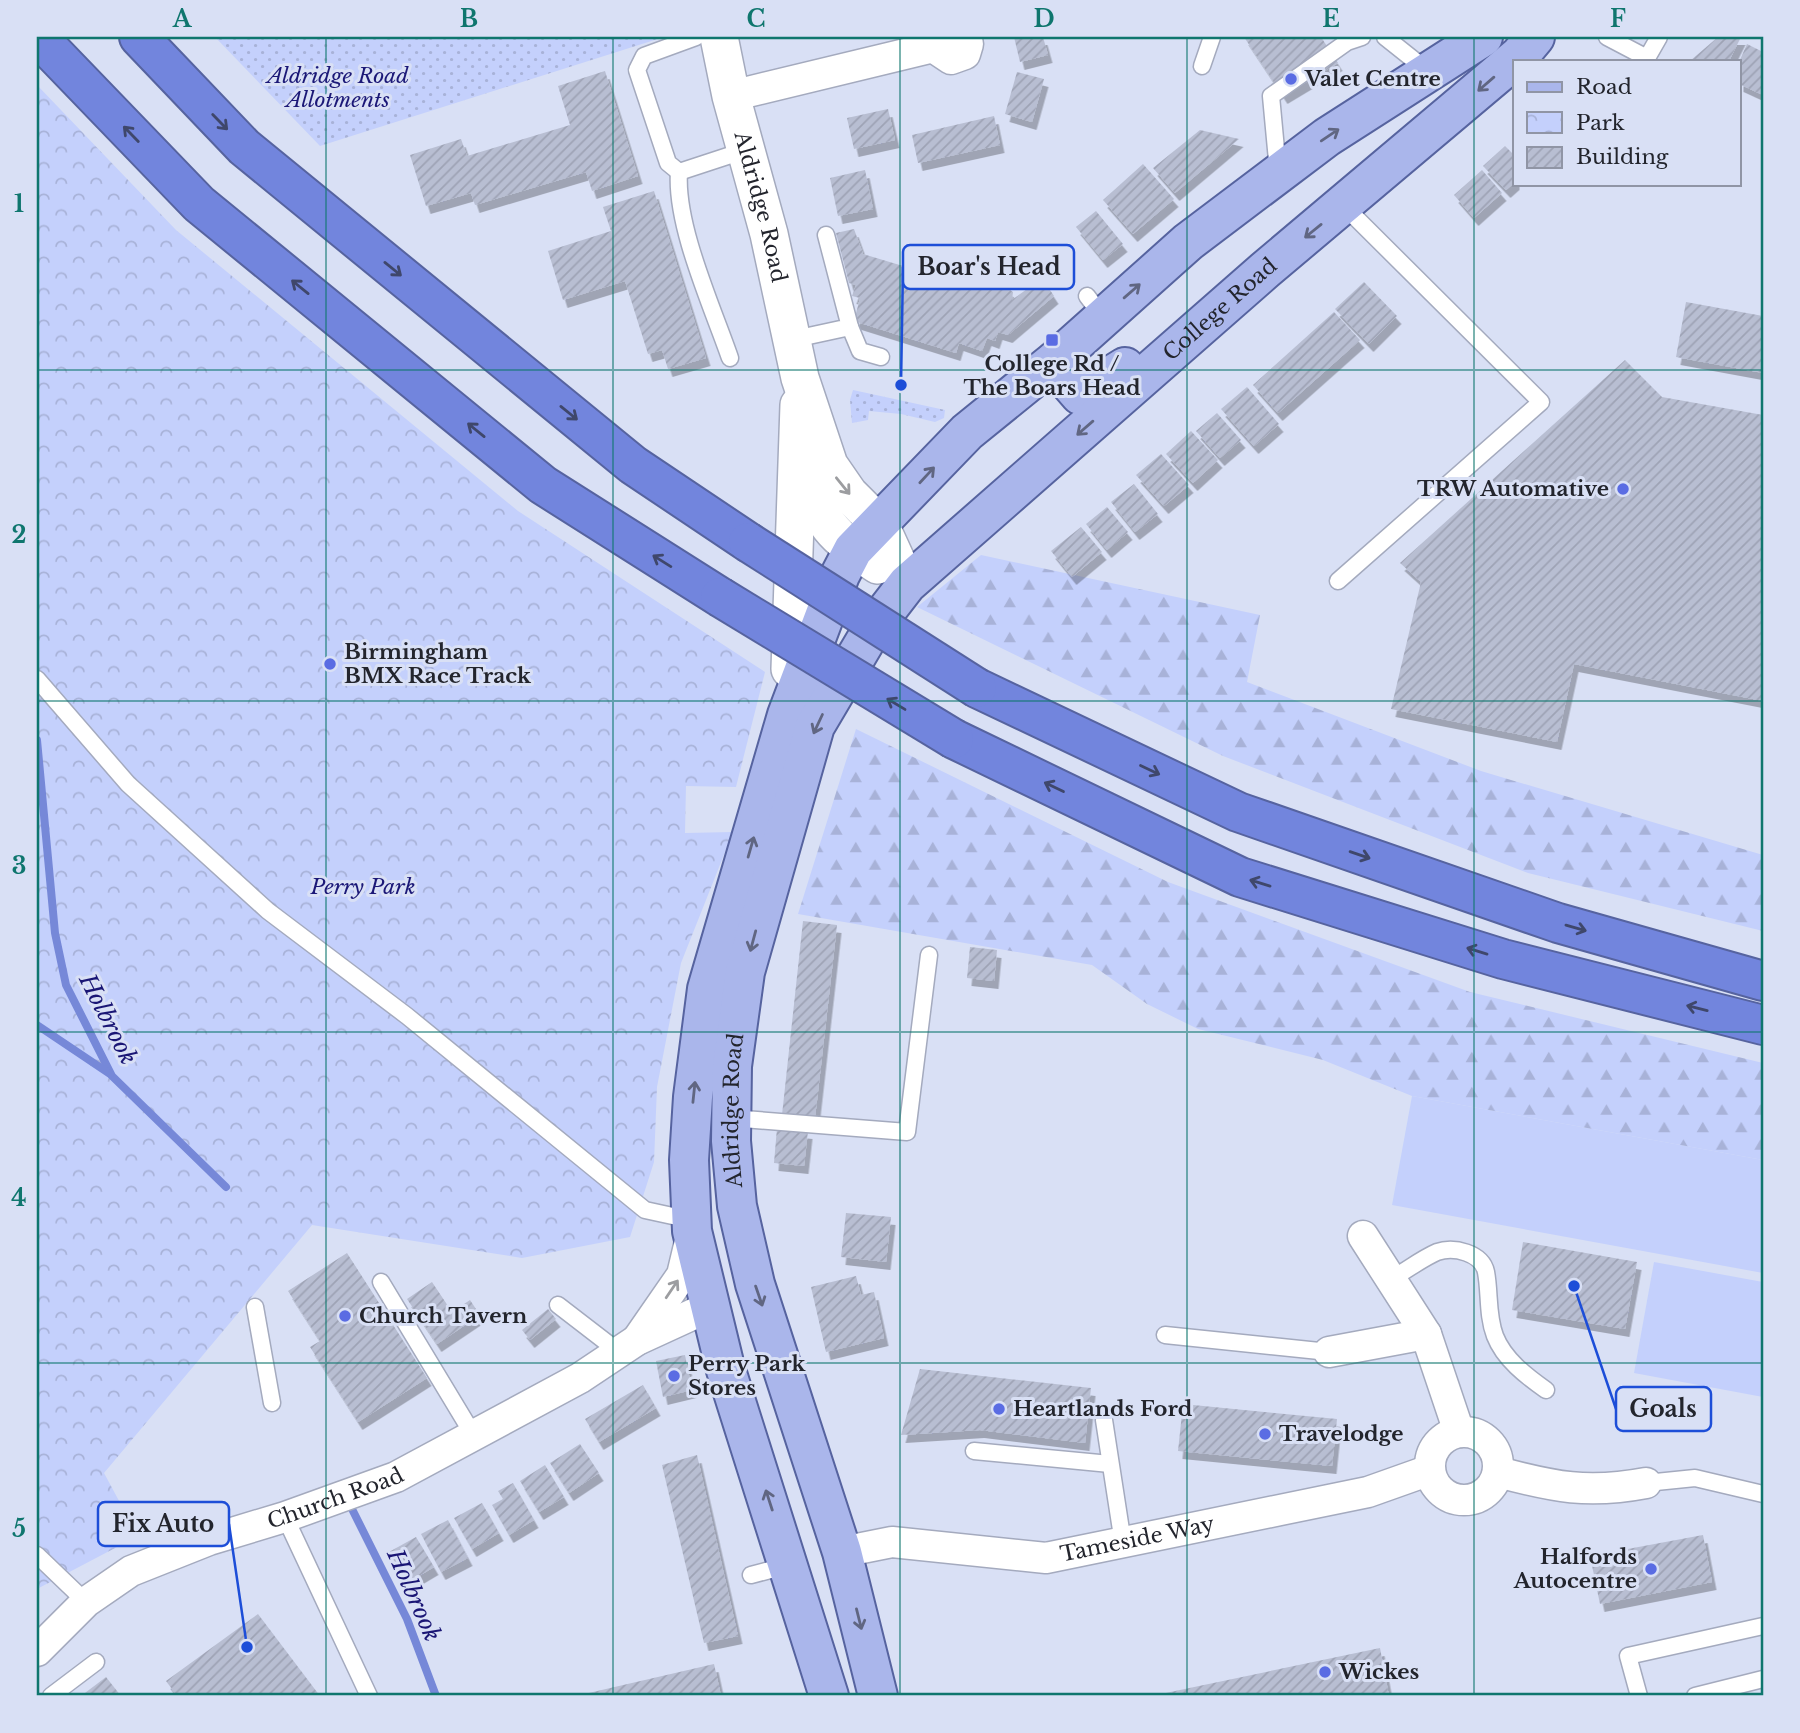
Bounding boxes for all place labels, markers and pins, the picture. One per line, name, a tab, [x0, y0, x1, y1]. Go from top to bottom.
place label: Valet Centre	[1304, 66, 1441, 92]
marker: Valet Centre	[1283, 71, 1299, 87]
callout: Boar's Head	[903, 245, 1074, 289]
marker: College Rd / The Boars Head	[1044, 332, 1060, 348]
place label: College Rd / The Boars Head	[963, 351, 1141, 401]
place label: TRW Automative	[1417, 476, 1609, 502]
marker: TRW Automative	[1615, 481, 1631, 497]
place label: Birmingham BMX Race Track	[344, 639, 532, 689]
marker: Birmingham BMX Race Track	[322, 656, 338, 672]
place label: Church Tavern	[359, 1303, 527, 1329]
marker: Church Tavern	[337, 1308, 353, 1324]
place label: Perry Park Stores	[688, 1351, 807, 1401]
marker: Perry Park Stores	[666, 1368, 682, 1384]
callout: Goals	[1616, 1387, 1711, 1431]
place label: Heartlands Ford	[1013, 1396, 1193, 1422]
marker: Heartlands Ford	[991, 1401, 1007, 1417]
place label: Travelodge	[1279, 1421, 1404, 1447]
marker: Travelodge	[1257, 1426, 1273, 1442]
callout: Fix Auto	[98, 1502, 229, 1546]
place label: Halfords Autocentre	[1513, 1544, 1637, 1594]
marker: Halfords Autocentre	[1643, 1561, 1659, 1577]
place label: Wickes	[1338, 1659, 1420, 1685]
marker: Wickes	[1317, 1664, 1333, 1680]

